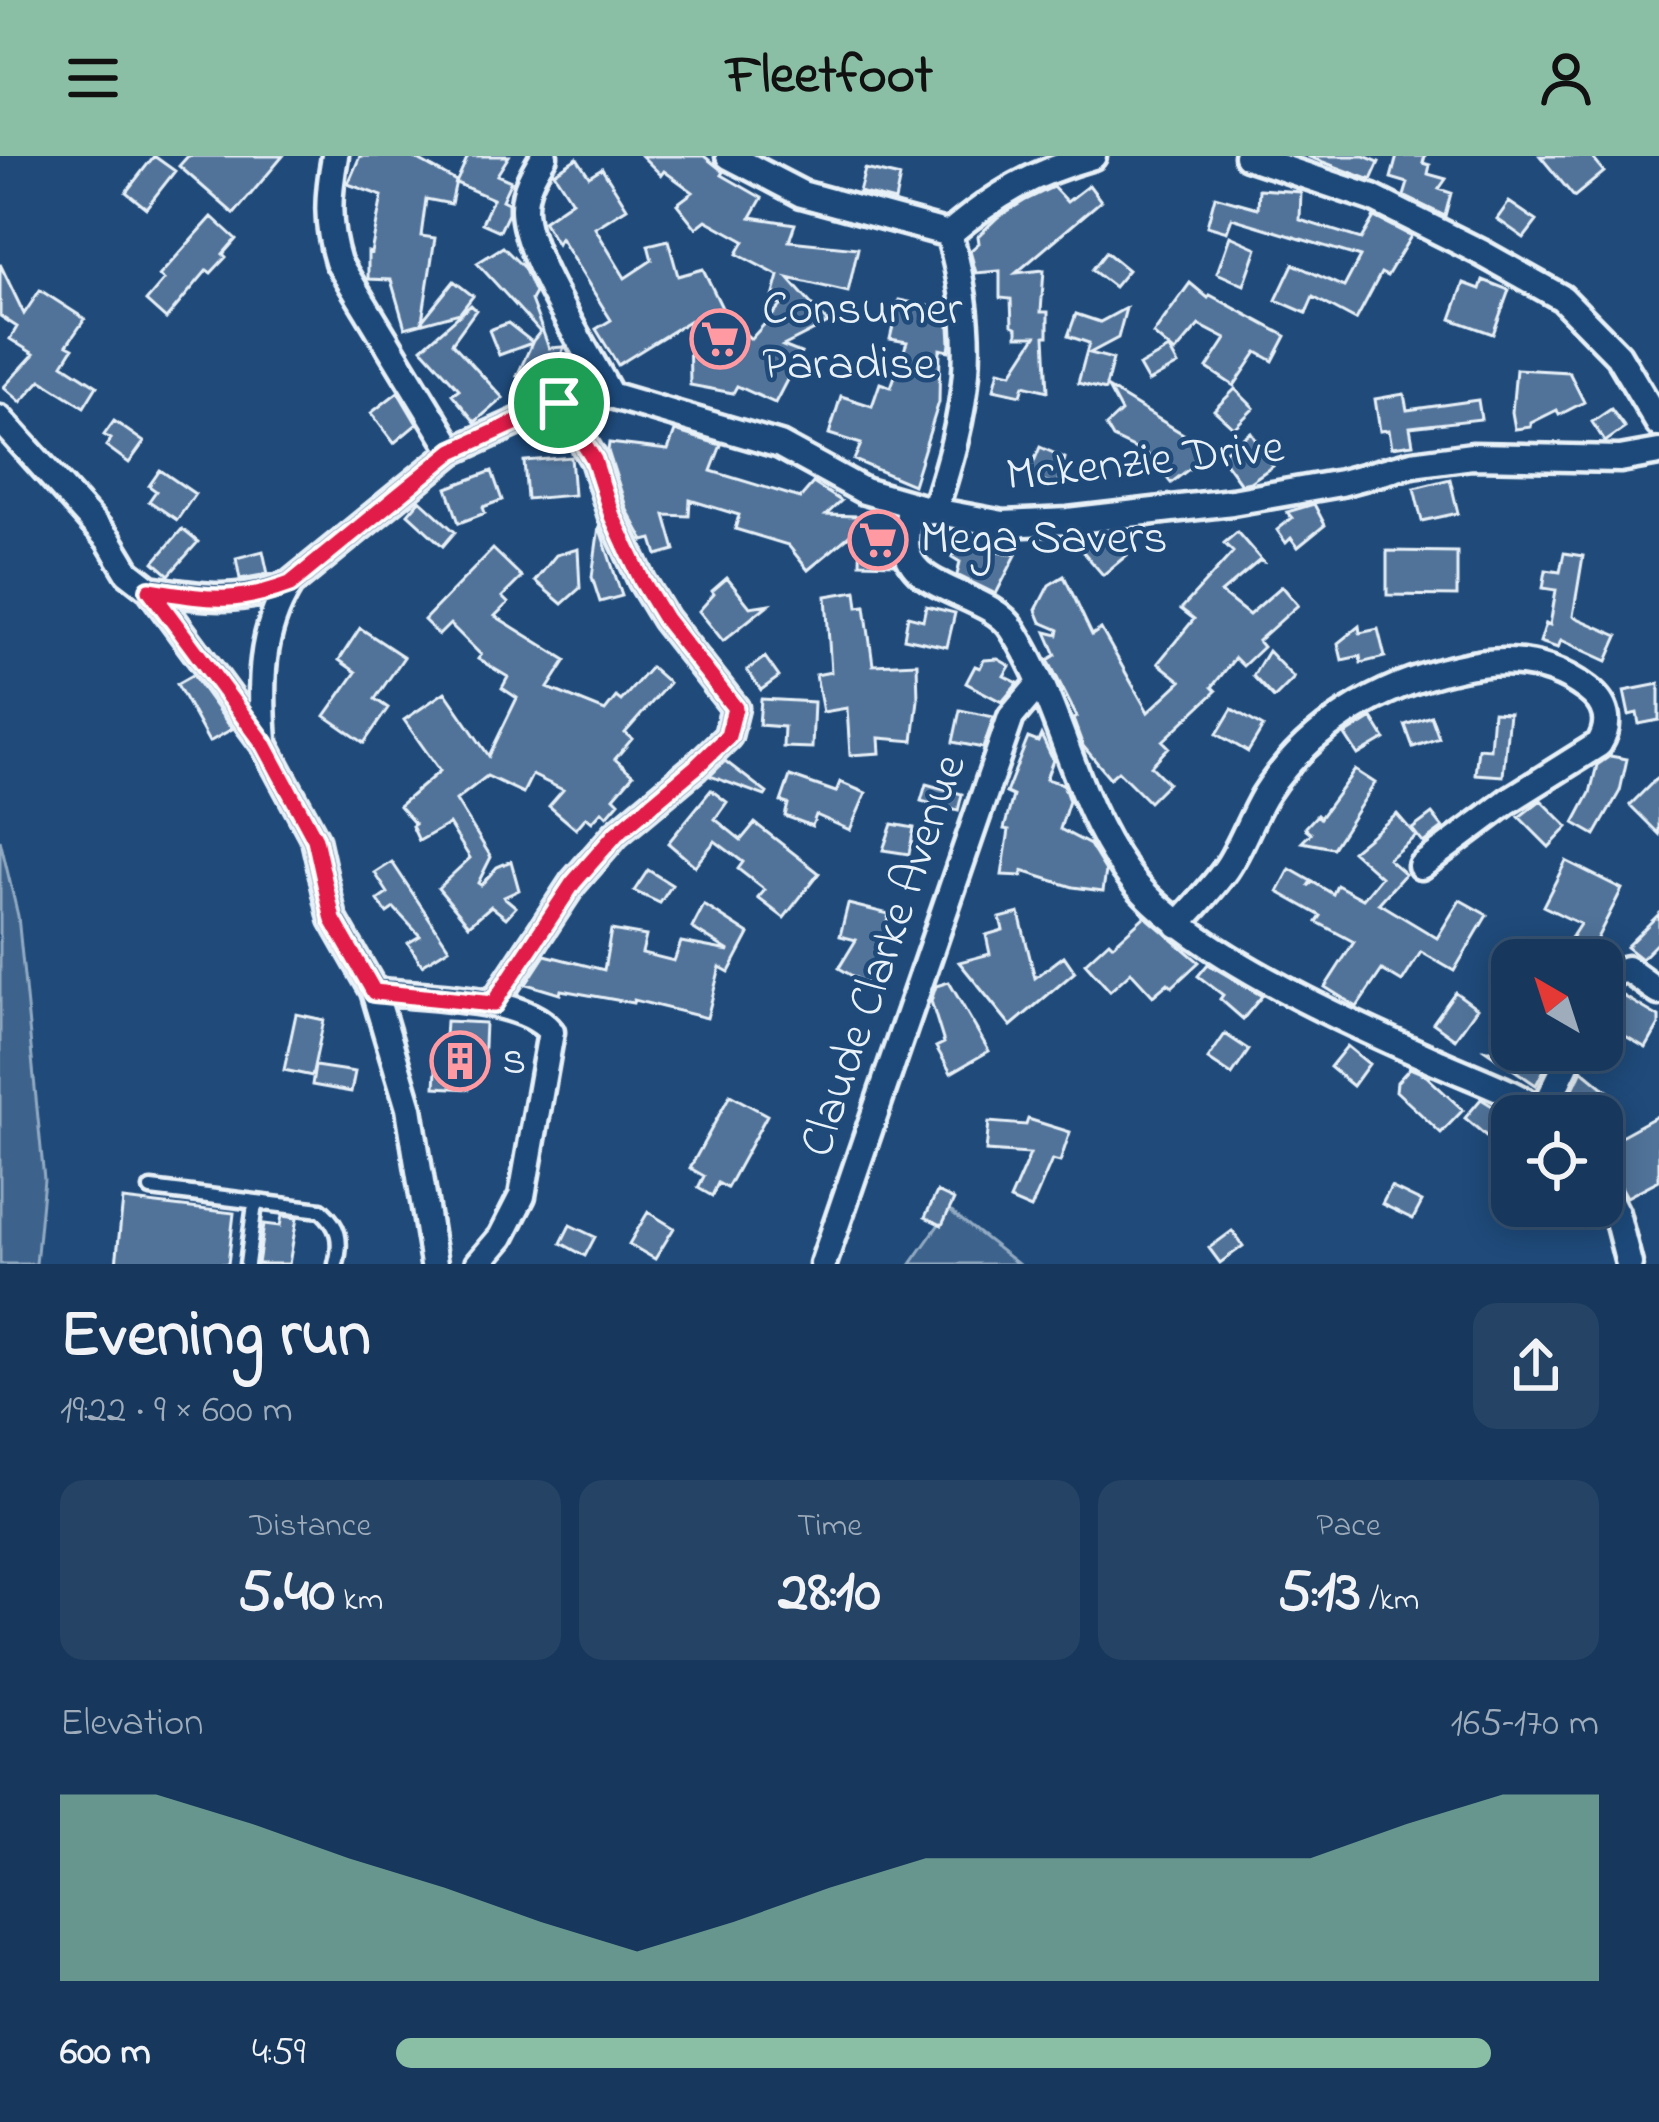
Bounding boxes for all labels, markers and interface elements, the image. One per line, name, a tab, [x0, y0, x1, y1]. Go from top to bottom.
text: Fleetfoot	[726, 39, 933, 117]
icon: menu	[60, 45, 126, 111]
icon: person	[1533, 45, 1599, 111]
place label: Consumer Paradise	[762, 276, 962, 401]
supermarket icon: Consumer Paradise	[689, 308, 751, 370]
pin	[508, 352, 610, 454]
icon: arrive	[526, 370, 592, 436]
street label: Mckenzie Drive	[1003, 414, 1288, 512]
place label: Mega Savers	[920, 505, 1168, 576]
supermarket icon: Mega Savers	[847, 509, 909, 571]
street label: Claude Clarke Avenue	[783, 745, 987, 1167]
north arrow	[1491, 939, 1623, 1071]
map controls	[1491, 939, 1623, 1227]
place label: s	[502, 1026, 526, 1096]
building icon: s	[429, 1030, 491, 1092]
button: locate	[1491, 1095, 1623, 1227]
text: Evening run	[60, 1290, 371, 1386]
button: share	[1473, 1303, 1599, 1429]
text: 19:22 · 9 × 600 m	[60, 1383, 293, 1440]
text: Distance	[250, 1503, 371, 1551]
text: Time	[797, 1503, 862, 1551]
text: Pace	[1316, 1503, 1381, 1551]
text: 5.40	[238, 1551, 335, 1638]
text: 28:10	[778, 1551, 881, 1638]
text: 5:13	[1278, 1551, 1361, 1638]
text: km	[335, 1577, 383, 1625]
text: /km	[1361, 1577, 1419, 1625]
text: Elevation	[60, 1696, 203, 1753]
text: 165–170 m	[1451, 1696, 1599, 1753]
text: 600 m	[60, 2025, 151, 2082]
text: 4:59	[252, 2025, 305, 2082]

